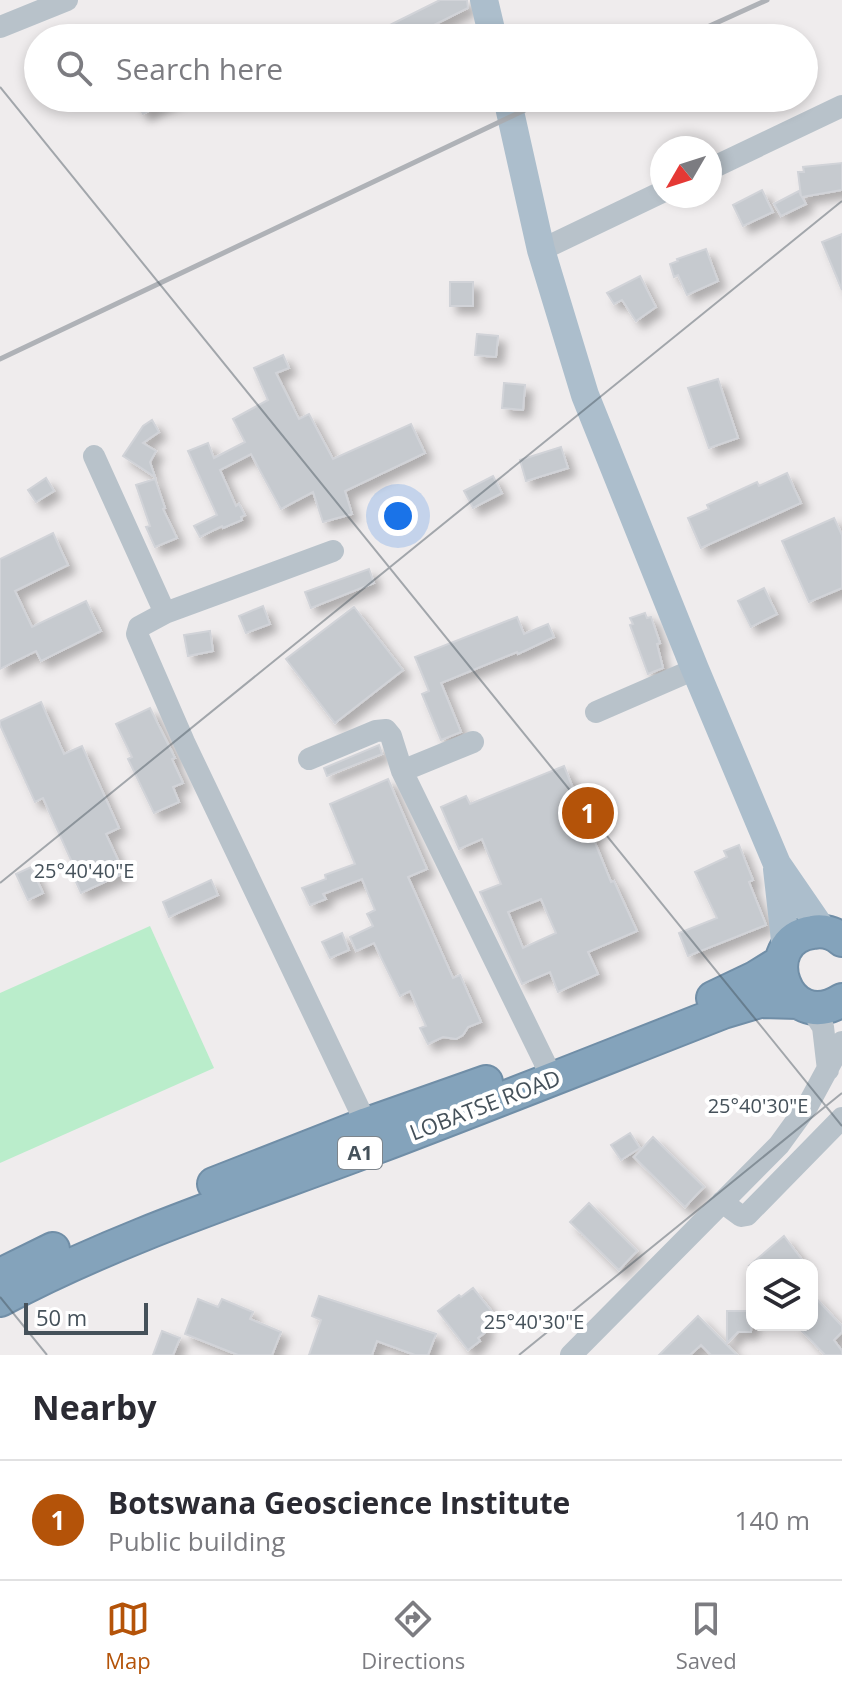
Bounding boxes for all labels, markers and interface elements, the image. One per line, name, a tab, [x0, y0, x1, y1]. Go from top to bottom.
search box	[24, 24, 818, 112]
icon: search	[52, 46, 96, 90]
text: Search here	[116, 48, 283, 89]
north arrow	[650, 136, 722, 208]
your location	[378, 496, 418, 536]
pin: 1	[562, 783, 614, 843]
text: 25°40'40"E	[34, 857, 134, 884]
street label: LOBATSE ROAD	[405, 1061, 564, 1147]
text: 25°40'30"E	[708, 1092, 808, 1119]
road number: A1	[338, 1137, 382, 1169]
map controls	[746, 1259, 818, 1331]
button: layers	[746, 1259, 818, 1331]
scale bar	[24, 1299, 148, 1335]
text: 50 m	[36, 1302, 87, 1332]
text: 25°40'30"E	[484, 1308, 584, 1335]
text: Nearby	[32, 1384, 157, 1430]
text: Botswana Geoscience Institute	[108, 1482, 570, 1523]
text: 1	[51, 1502, 65, 1538]
text: 140 m	[735, 1502, 810, 1538]
text: Public building	[108, 1523, 285, 1559]
tab: Map	[105, 1597, 151, 1675]
tab: Directions	[361, 1597, 465, 1675]
tab: Saved	[676, 1597, 737, 1675]

